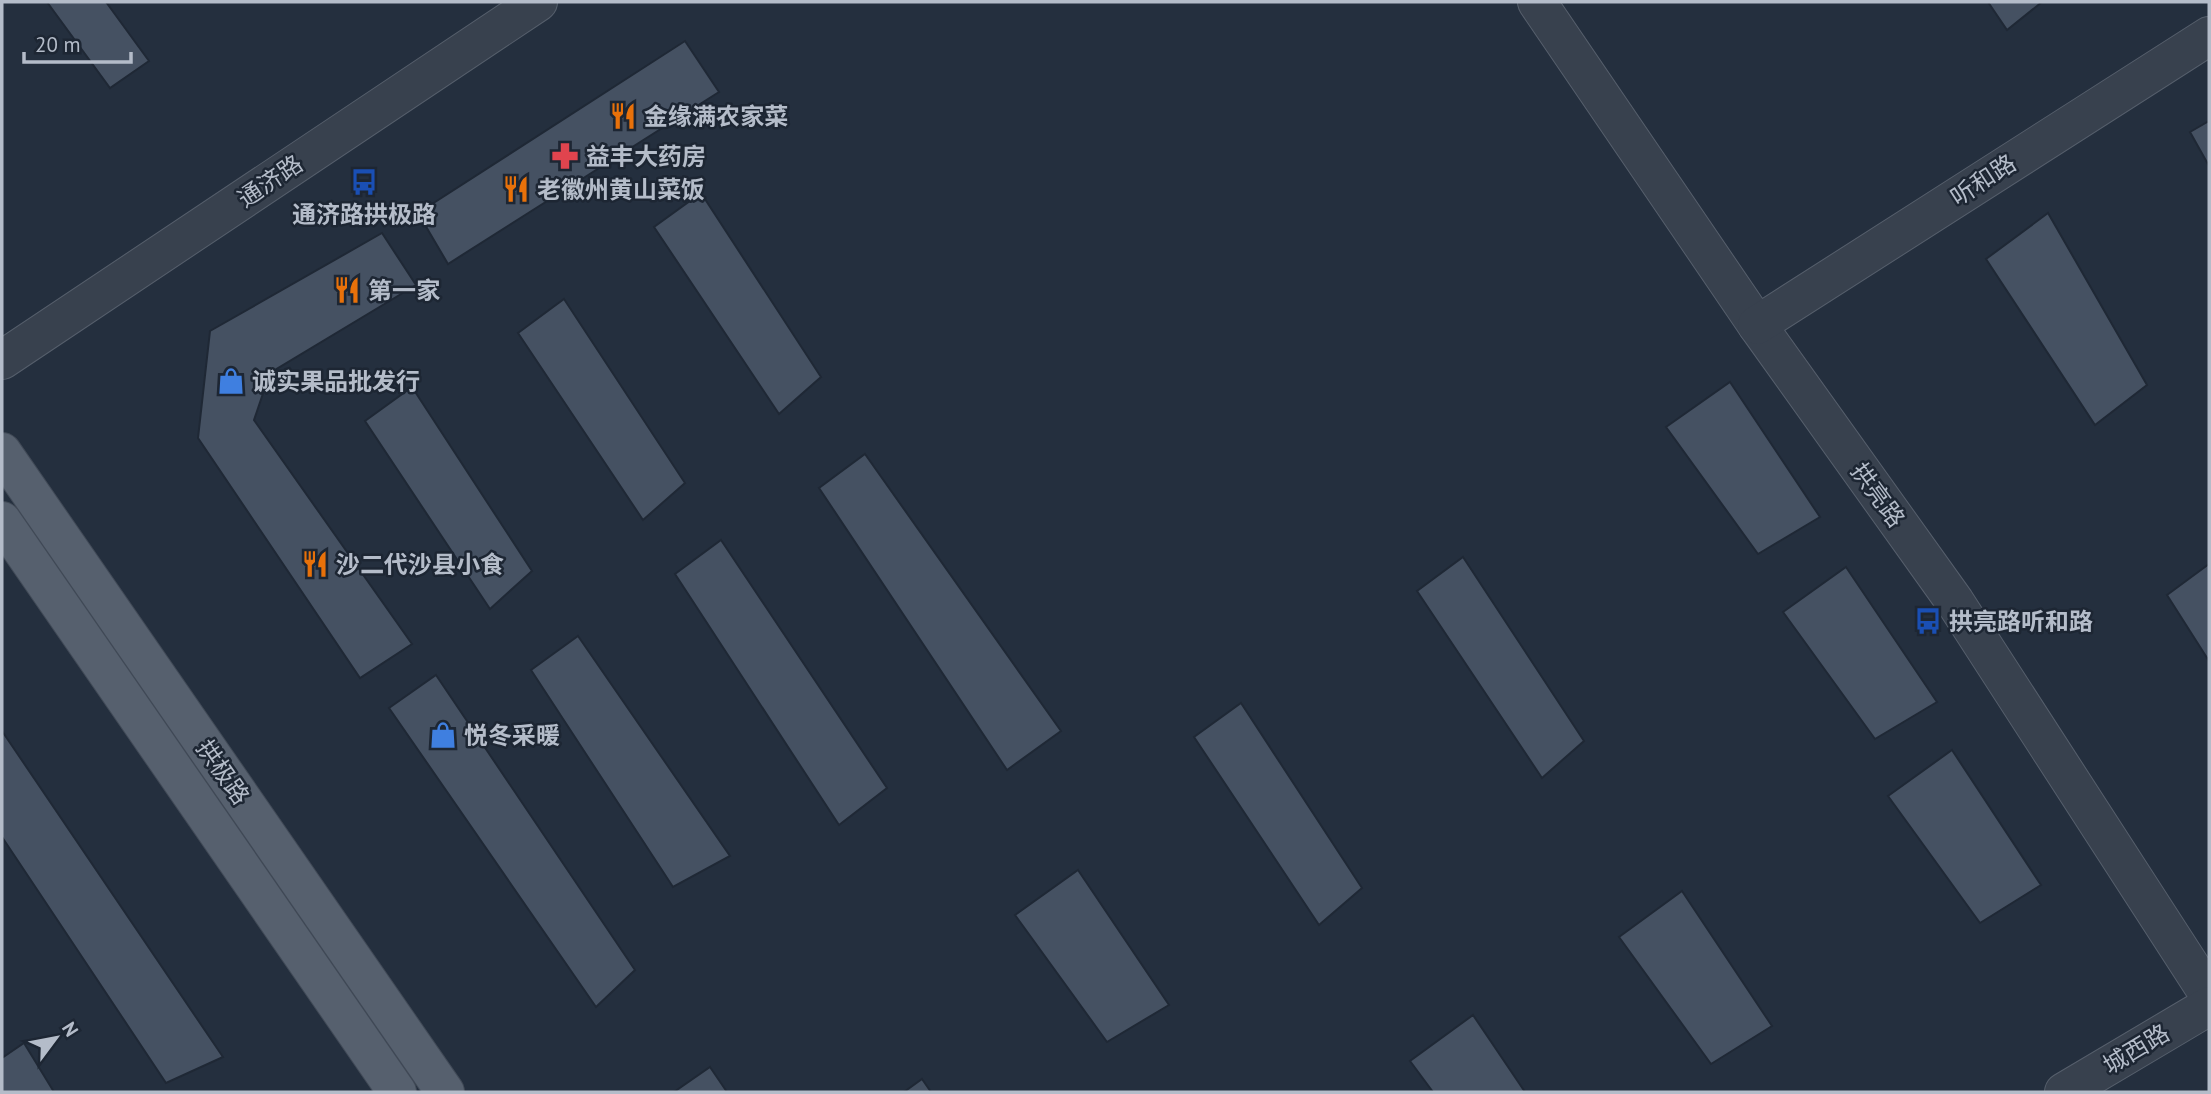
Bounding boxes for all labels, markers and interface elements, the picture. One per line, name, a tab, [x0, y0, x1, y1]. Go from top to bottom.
scale bar	[24, 21, 131, 65]
text: 20 m	[35, 31, 81, 58]
restaurant icon: 金缘满农家菜	[608, 101, 638, 131]
place label: 金缘满农家菜	[644, 101, 788, 132]
pharmacy icon: 益丰大药房	[550, 141, 580, 171]
place label: 益丰大药房	[586, 141, 706, 172]
street label: 听和路	[1944, 147, 2022, 213]
street label: 通济路	[231, 148, 309, 214]
bus stop icon: 通济路拱极路	[349, 167, 379, 197]
restaurant icon: 老徽州黄山菜饭	[501, 174, 531, 204]
place label: 老徽州黄山菜饭	[537, 174, 705, 205]
place label: 通济路拱极路	[292, 199, 436, 230]
restaurant icon: 第一家	[332, 275, 362, 305]
place label: 第一家	[368, 275, 440, 306]
shop icon: 诚实果品批发行	[216, 366, 246, 396]
place label: 诚实果品批发行	[252, 366, 420, 397]
street label: 拱亮路	[1844, 457, 1912, 533]
restaurant icon: 沙二代沙县小食	[300, 549, 330, 579]
place label: 沙二代沙县小食	[336, 549, 504, 580]
bus stop icon: 拱亮路听和路	[1913, 606, 1943, 636]
place label: 拱亮路听和路	[1949, 606, 2093, 637]
shop icon: 悦冬采暖	[428, 720, 458, 750]
place label: 悦冬采暖	[464, 720, 560, 751]
street label: 拱极路	[190, 734, 256, 810]
north arrow	[21, 1003, 91, 1073]
text: N	[57, 1017, 84, 1041]
street label: 城西路	[2097, 1017, 2175, 1081]

